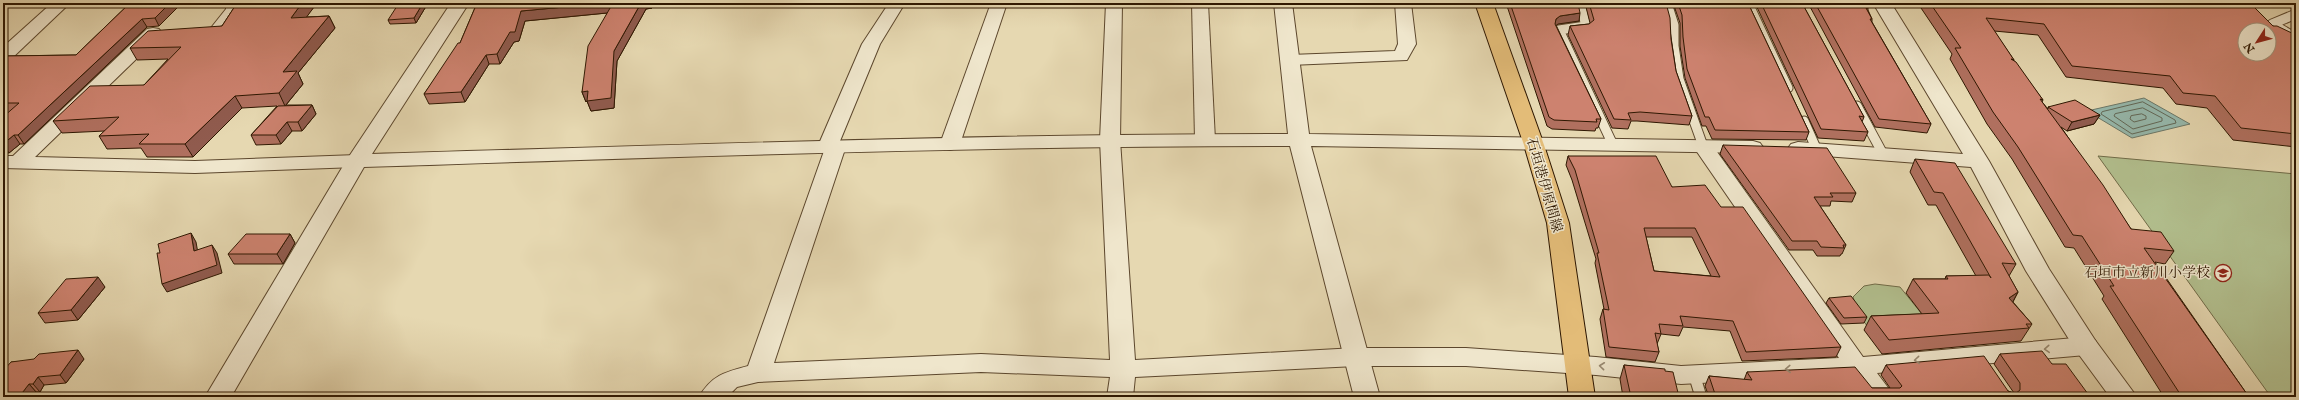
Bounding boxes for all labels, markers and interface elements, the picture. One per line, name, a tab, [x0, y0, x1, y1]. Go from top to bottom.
north arrow	[2237, 22, 2277, 62]
text: N	[2241, 39, 2259, 56]
street label: 石垣港伊原間線	[1522, 135, 1566, 235]
school or university icon: 石垣市立新川小学校	[2213, 263, 2233, 283]
place label: 石垣市立新川小学校	[2084, 264, 2210, 282]
one-way arrow	[2044, 345, 2050, 354]
one-way arrow	[1914, 355, 1920, 364]
one-way arrow	[1599, 362, 1605, 371]
one-way arrow	[1785, 365, 1791, 374]

